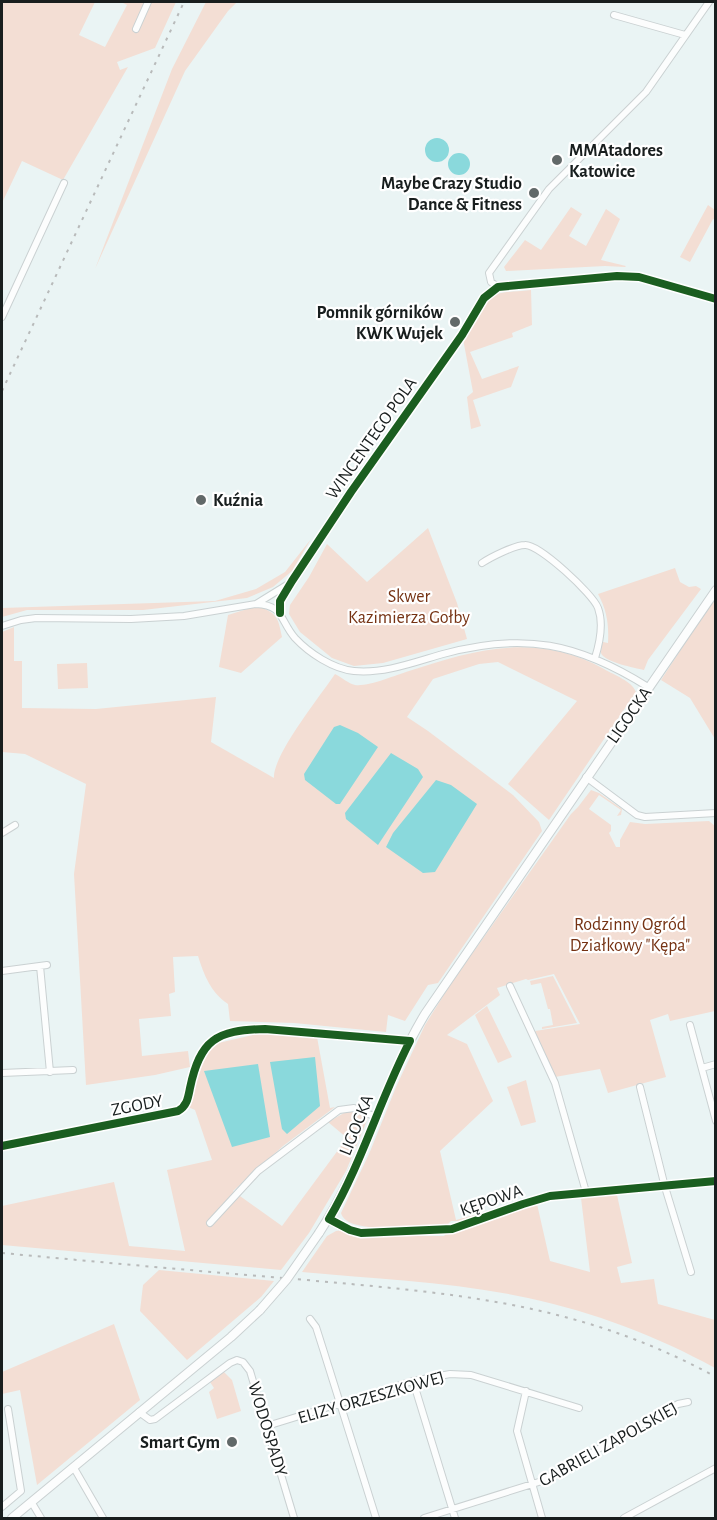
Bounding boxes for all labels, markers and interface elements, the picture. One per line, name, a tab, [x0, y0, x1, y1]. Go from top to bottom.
place label: MMAtadores Katowice	[569, 142, 663, 181]
marker: MMAtadores Katowice	[550, 153, 564, 167]
place label: Maybe Crazy Studio Dance & Fitness	[381, 175, 522, 214]
marker: Maybe Crazy Studio Dance & Fitness	[527, 186, 541, 200]
place label: Pomnik górników KWK Wujek	[316, 304, 443, 343]
marker: Pomnik górników KWK Wujek	[448, 315, 462, 329]
street label: WINCENTEGO POLA	[323, 374, 421, 503]
place label: Kuźnia	[213, 492, 263, 510]
marker: Kuźnia	[194, 493, 208, 507]
park label: Skwer Kazimierza Gołby	[348, 588, 470, 627]
street label: LIGOCKA	[604, 684, 656, 747]
park label: Rodzinny Ogród Działkowy "Kępa"	[570, 916, 690, 955]
street label: ZGODY	[110, 1092, 165, 1120]
street label: LIGOCKA	[337, 1092, 377, 1158]
street label: KĘPOWA	[458, 1182, 526, 1220]
street label: ELIZY ORZESZKOWEJ	[296, 1368, 447, 1427]
street label: WODOSPADY	[244, 1380, 290, 1479]
street label: GABRIELI ZAPOLSKIEJ	[536, 1399, 681, 1490]
place label: Smart Gym	[140, 1434, 220, 1452]
marker: Smart Gym	[225, 1435, 239, 1449]

